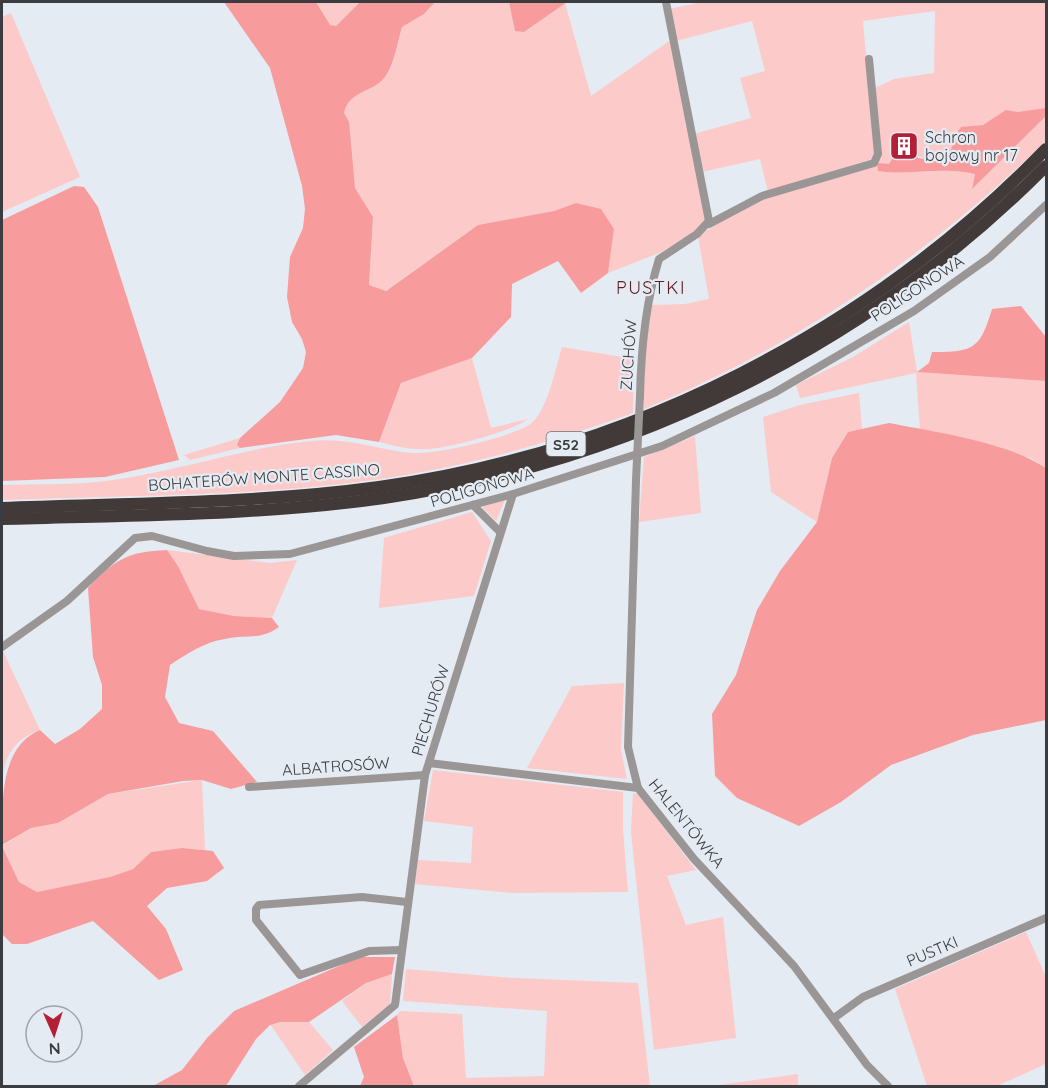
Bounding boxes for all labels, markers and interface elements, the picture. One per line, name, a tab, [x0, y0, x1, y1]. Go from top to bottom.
place label: Schron bojowy nr 17	[925, 127, 1018, 165]
building icon: Schron bojowy nr 17	[888, 130, 920, 162]
street label: POLIGONOWA	[867, 250, 967, 326]
district label: PUSTKI	[616, 276, 686, 299]
street label: ZUCHÓW	[616, 319, 640, 391]
road number: S52	[546, 432, 586, 456]
street label: BOHATERÓW MONTE CASSINO	[147, 459, 381, 495]
street label: POLIGONOWA	[428, 463, 536, 511]
street label: PIECHURÓW	[407, 662, 453, 758]
street label: ALBATROSÓW	[281, 752, 391, 780]
street label: HALENTÓWKA	[645, 774, 729, 872]
street label: PUSTKI	[903, 931, 961, 971]
north arrow	[24, 1004, 84, 1064]
text: N	[48, 1039, 61, 1059]

